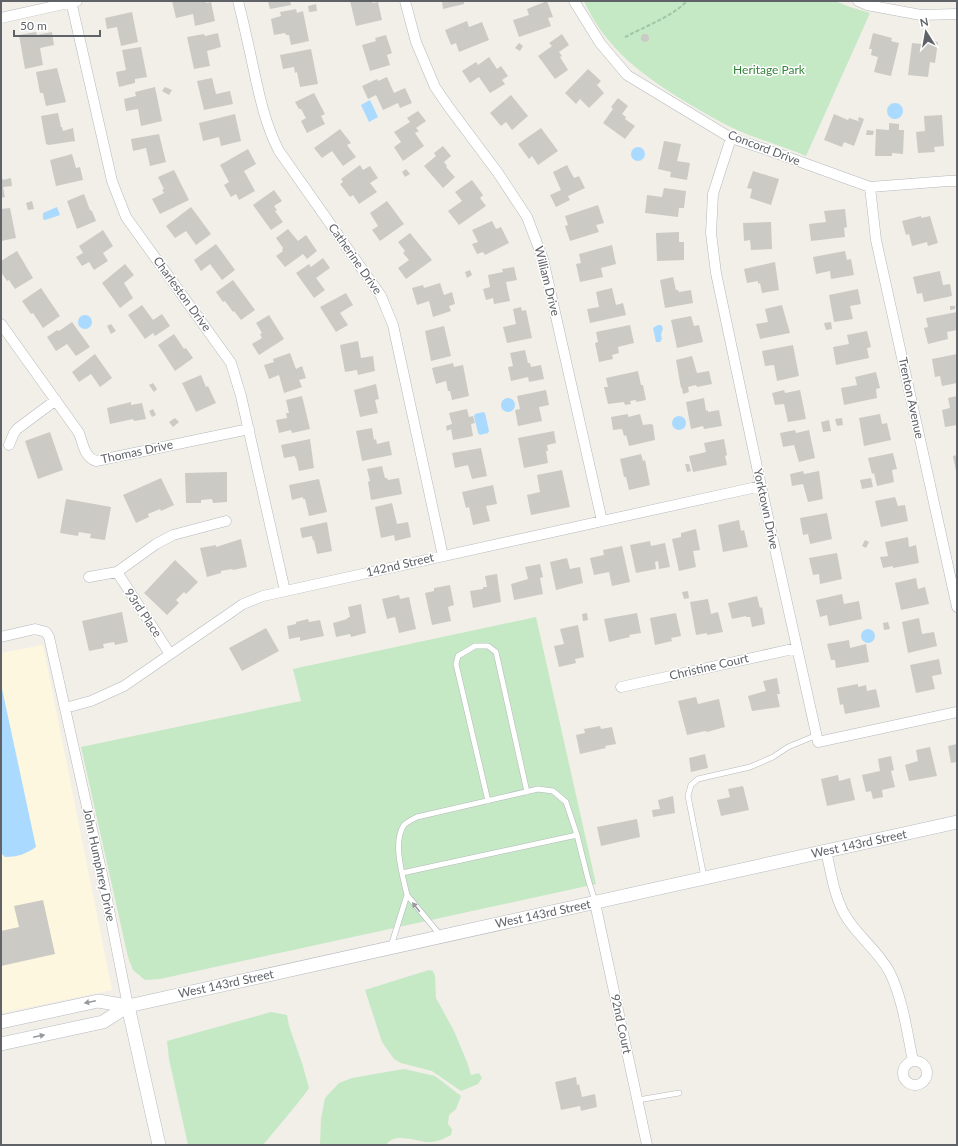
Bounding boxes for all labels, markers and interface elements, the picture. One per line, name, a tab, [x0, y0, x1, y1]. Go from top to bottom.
scale bar	[14, 12, 100, 38]
north arrow	[906, 12, 946, 52]
text: N	[919, 15, 929, 29]
text: 50 m	[20, 18, 47, 33]
park label: Heritage Park	[733, 62, 806, 77]
street label: Concord Drive	[726, 127, 803, 168]
street label: Catherine Drive	[325, 220, 385, 297]
street label: William Drive	[532, 244, 563, 317]
street label: Charleston Drive	[150, 253, 215, 334]
street label: Trenton Avenue	[896, 356, 927, 440]
street label: Thomas Drive	[100, 437, 174, 466]
street label: Yorktown Drive	[751, 467, 782, 551]
street label: 142nd Street	[365, 549, 436, 580]
street label: 93rd Place	[122, 585, 165, 640]
street label: Christine Court	[668, 650, 751, 683]
street label: John Humphrey Drive	[80, 807, 119, 923]
street label: West 143rd Street	[810, 826, 909, 861]
street label: West 143rd Street	[494, 896, 593, 931]
one-way arrow	[412, 901, 421, 912]
street label: West 143rd Street	[177, 966, 276, 1001]
street label: 92nd Court	[608, 993, 635, 1056]
one-way arrow	[84, 1000, 96, 1006]
one-way arrow	[33, 1032, 45, 1038]

